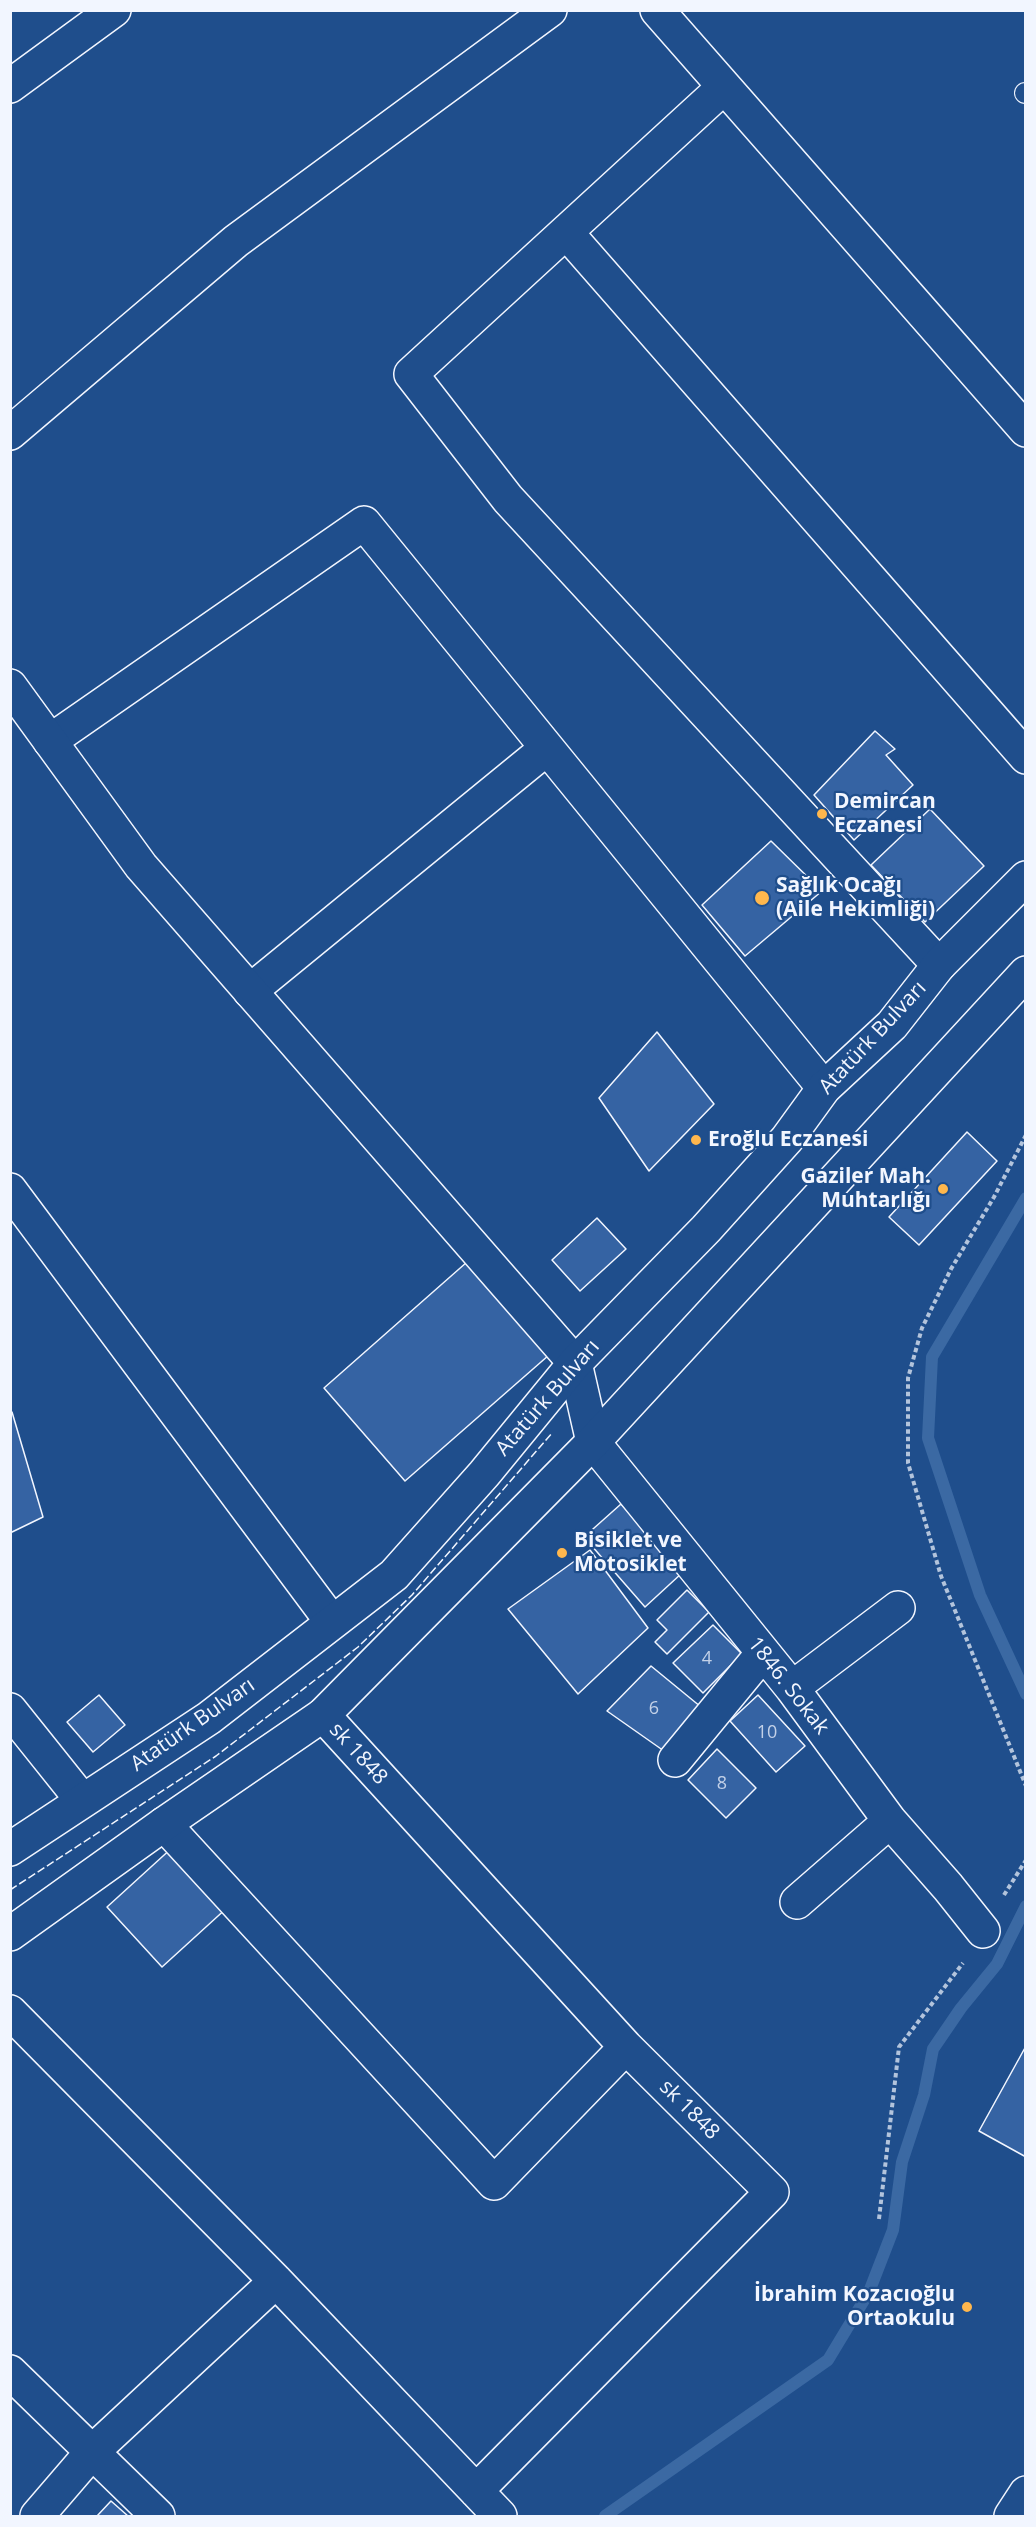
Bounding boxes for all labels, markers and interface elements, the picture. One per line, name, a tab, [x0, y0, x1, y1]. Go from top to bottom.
place label: Demircan Eczanesi	[834, 789, 936, 839]
marker: Demircan Eczanesi	[815, 807, 829, 821]
place label: Sağlık Ocağı (Aile Hekimliği)	[776, 873, 935, 923]
marker: Sağlık Ocağı (Aile Hekimliği)	[753, 889, 771, 907]
street label: Atatürk Bulvarı	[814, 976, 932, 1100]
place label: Eroğlu Eczanesi	[708, 1127, 868, 1153]
marker: Eroğlu Eczanesi	[689, 1133, 703, 1147]
place label: Gaziler Mah. Muhtarlığı	[800, 1164, 931, 1214]
marker: Gaziler Mah. Muhtarlığı	[936, 1182, 950, 1196]
street label: Atatürk Bulvarı	[491, 1335, 605, 1461]
place label: Bisiklet ve Motosiklet	[574, 1528, 687, 1578]
marker: Bisiklet ve Motosiklet	[555, 1546, 569, 1560]
street label: 1846. Sokak	[742, 1632, 834, 1740]
house number: 4	[702, 1648, 712, 1670]
street label: Atatürk Bulvarı	[126, 1673, 260, 1777]
house number: 6	[649, 1698, 659, 1720]
street label: sk 1848	[324, 1718, 392, 1790]
house number: 10	[757, 1722, 777, 1744]
house number: 8	[717, 1773, 727, 1795]
street label: sk 1848	[654, 2075, 724, 2145]
place label: İbrahim Kozacıoğlu Ortaokulu	[754, 2282, 955, 2332]
marker: İbrahim Kozacıoğlu Ortaokulu	[960, 2300, 974, 2314]

